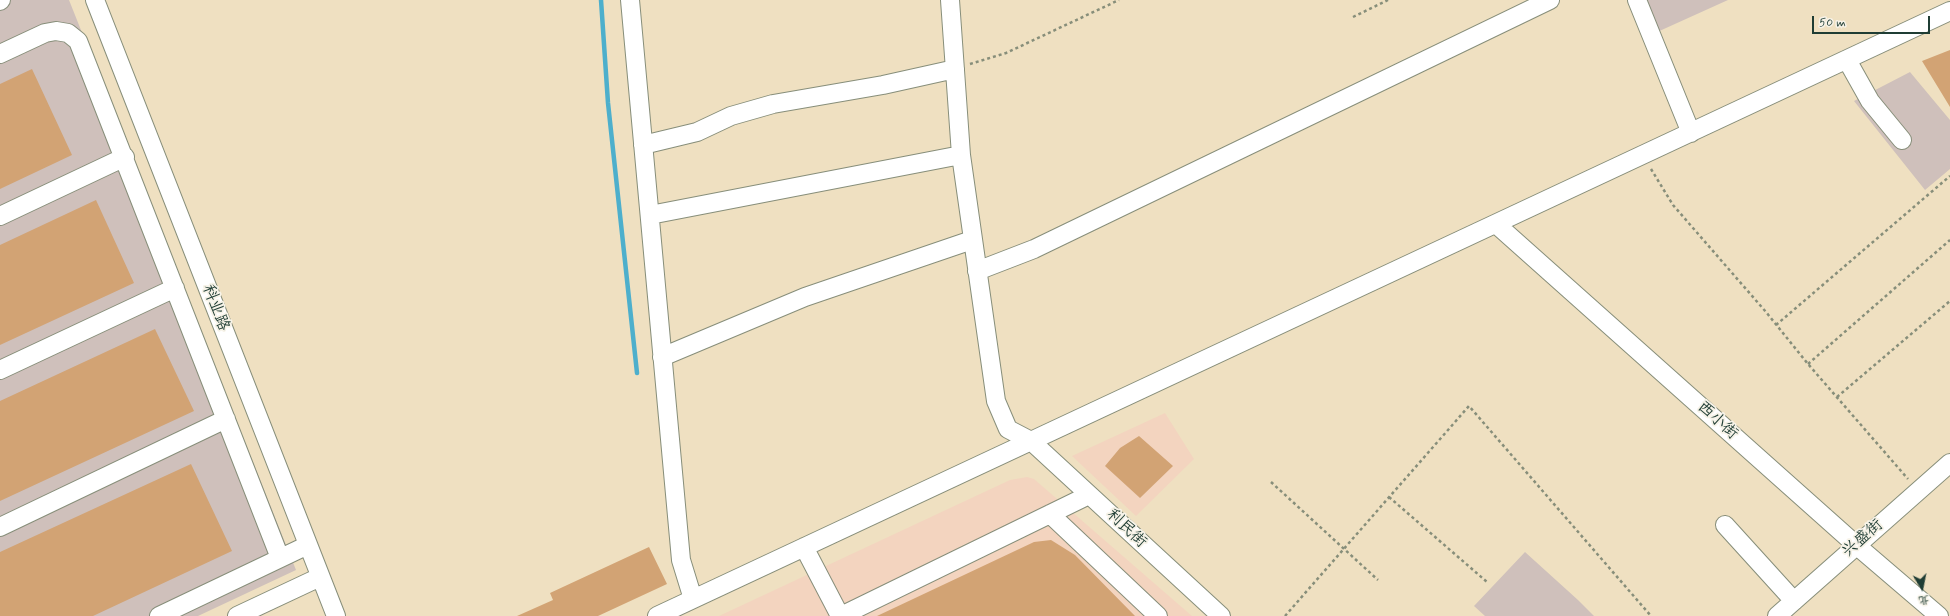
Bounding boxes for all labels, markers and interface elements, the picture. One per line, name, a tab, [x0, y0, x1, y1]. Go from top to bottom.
scale bar	[1814, 8, 1932, 34]
text: 50 m	[1819, 15, 1846, 31]
street label: 科业路	[197, 282, 233, 334]
street label: 西小街	[1693, 398, 1741, 444]
street label: 利民街	[1102, 506, 1150, 552]
street label: 兴盛街	[1839, 516, 1887, 562]
north arrow	[1902, 568, 1942, 608]
text: 北	[1917, 592, 1931, 608]

